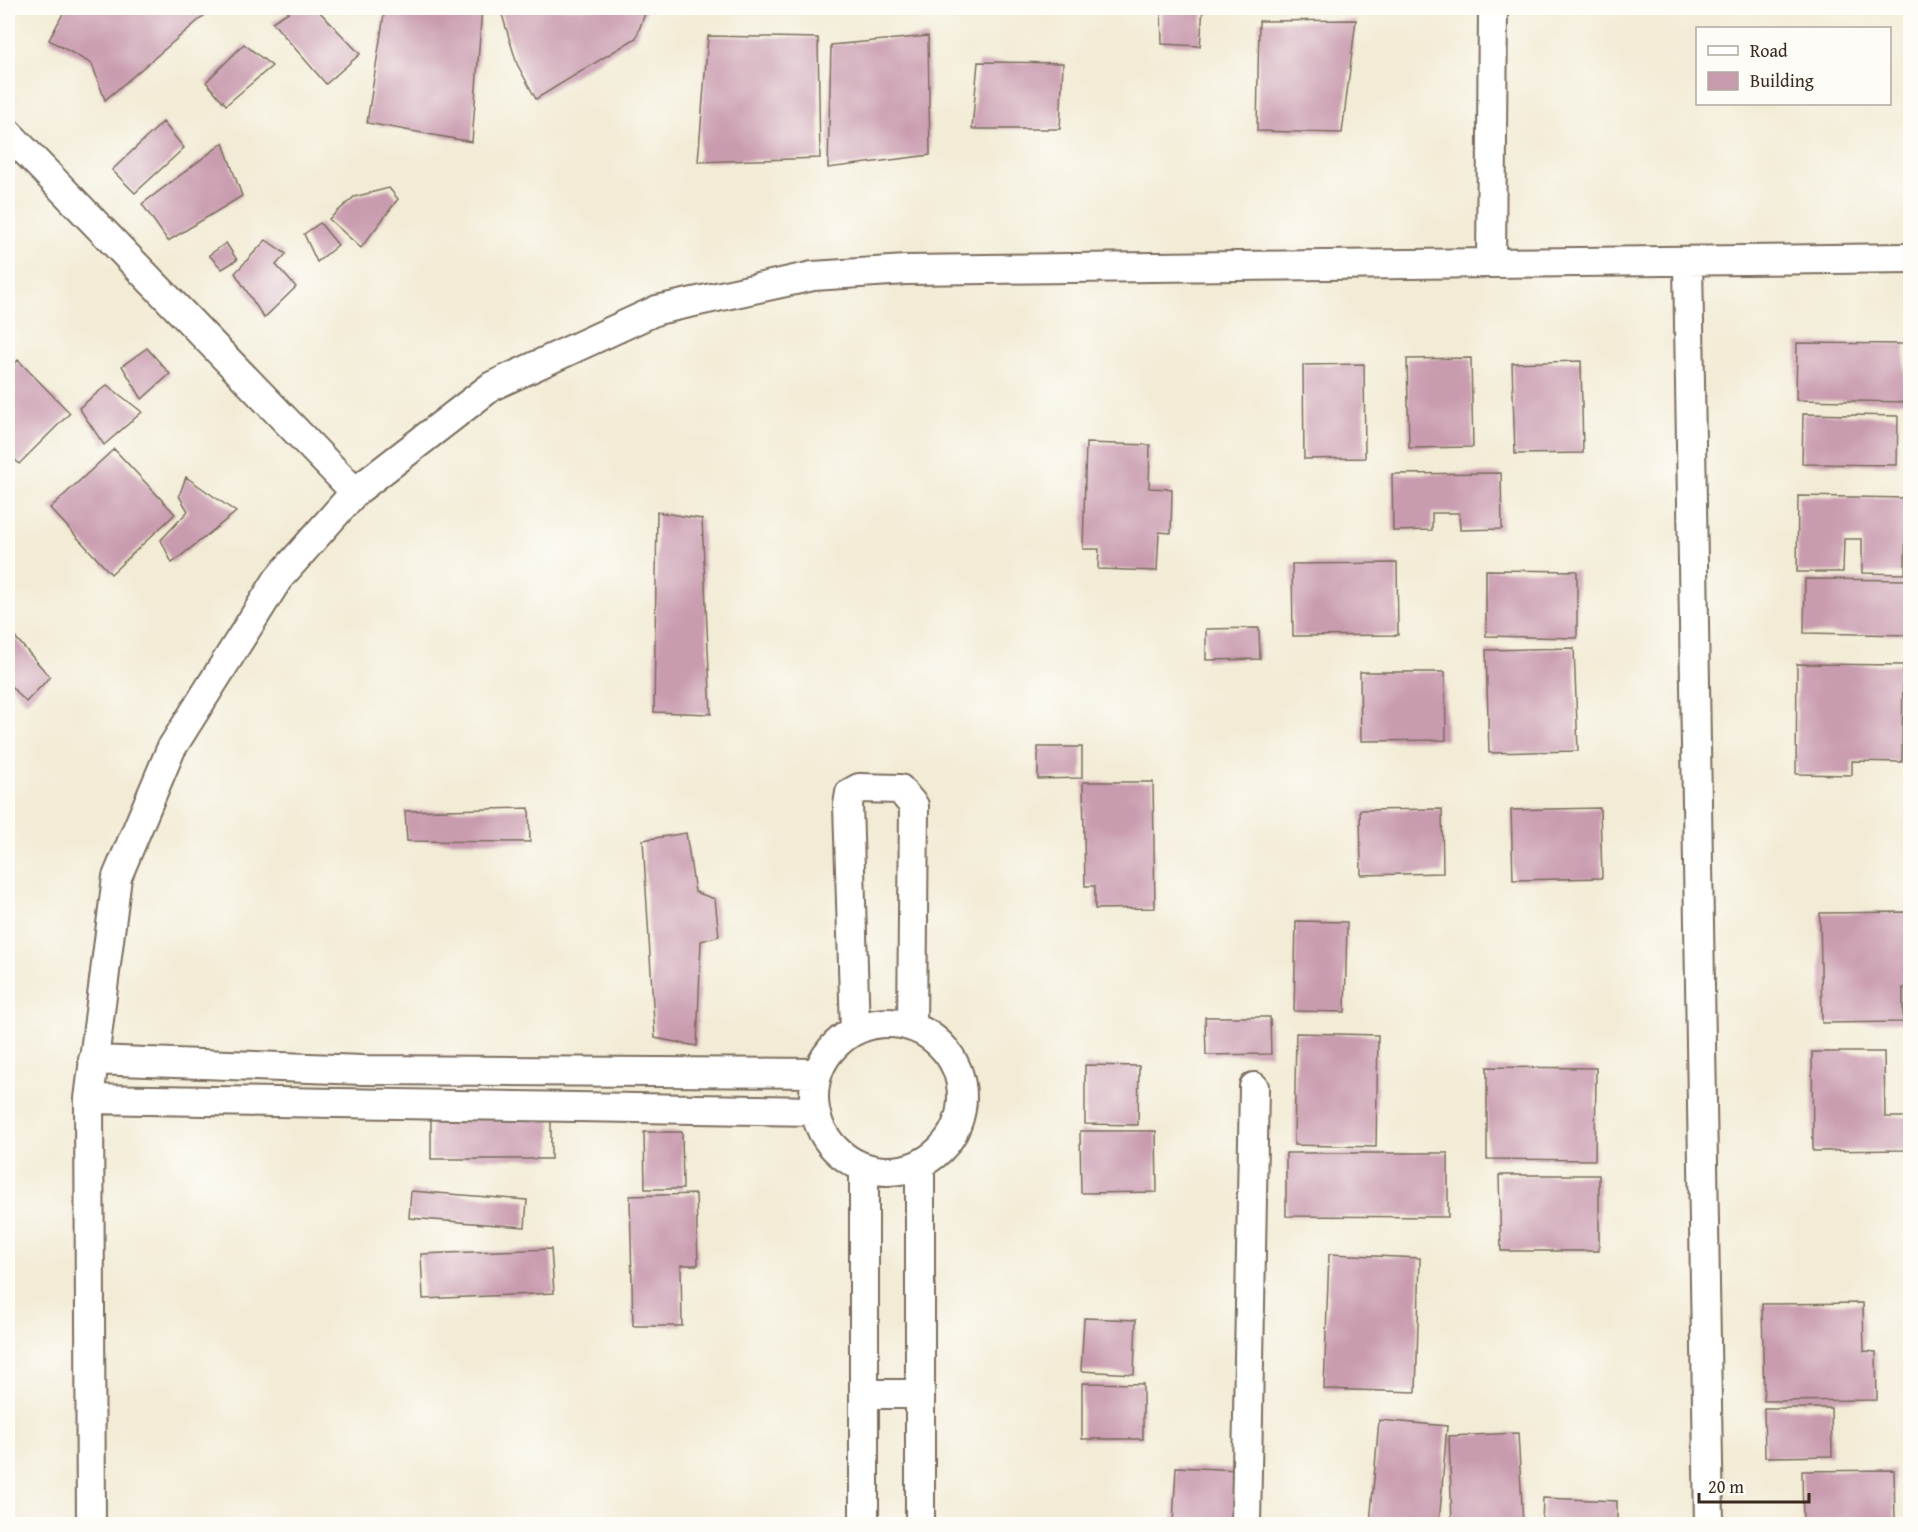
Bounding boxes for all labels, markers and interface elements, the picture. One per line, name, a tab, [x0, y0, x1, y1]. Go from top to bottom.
legend	[1696, 27, 1891, 105]
text: Road	[1750, 37, 1788, 64]
text: Building	[1750, 67, 1814, 94]
scale bar	[1699, 1466, 1808, 1504]
text: 20 m	[1708, 1473, 1744, 1500]

